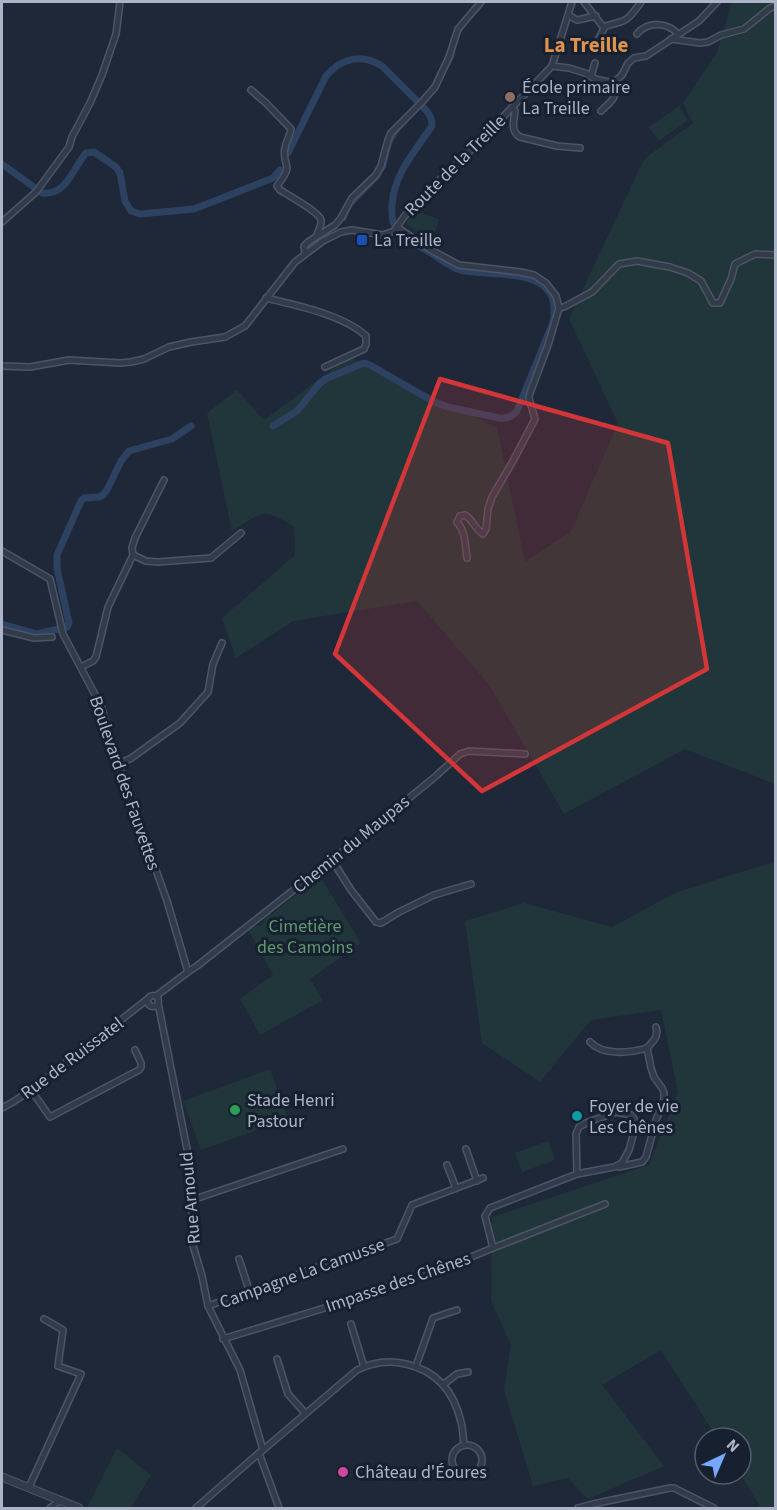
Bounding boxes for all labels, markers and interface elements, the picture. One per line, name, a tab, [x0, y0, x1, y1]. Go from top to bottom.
district label: La Treille	[544, 30, 628, 60]
place label: École primaire La Treille	[522, 75, 630, 121]
marker: École primaire La Treille	[503, 90, 517, 104]
street label: Route de la Treille	[399, 109, 512, 222]
place label: La Treille	[374, 228, 442, 253]
marker: La Treille	[355, 233, 369, 247]
street label: Boulevard des Fauvettes	[83, 693, 166, 874]
street label: Chemin du Maupas	[288, 790, 415, 899]
park label: Cimetière des Camoins	[257, 914, 353, 960]
street label: Rue de Ruissatel	[16, 1011, 129, 1105]
place label: Stade Henri Pastour	[247, 1088, 335, 1134]
place label: Foyer de vie Les Chênes	[589, 1094, 679, 1140]
marker: Stade Henri Pastour	[228, 1103, 242, 1117]
marker: Foyer de vie Les Chênes	[570, 1109, 584, 1123]
street label: Rue Arnould	[174, 1151, 207, 1245]
street label: Campagne La Camusse	[216, 1232, 388, 1315]
street label: Impasse des Chênes	[322, 1246, 474, 1319]
north arrow	[693, 1426, 753, 1486]
text: N	[721, 1434, 744, 1458]
place label: Château d'Éoures	[355, 1460, 487, 1485]
marker: Château d'Éoures	[336, 1465, 350, 1479]

